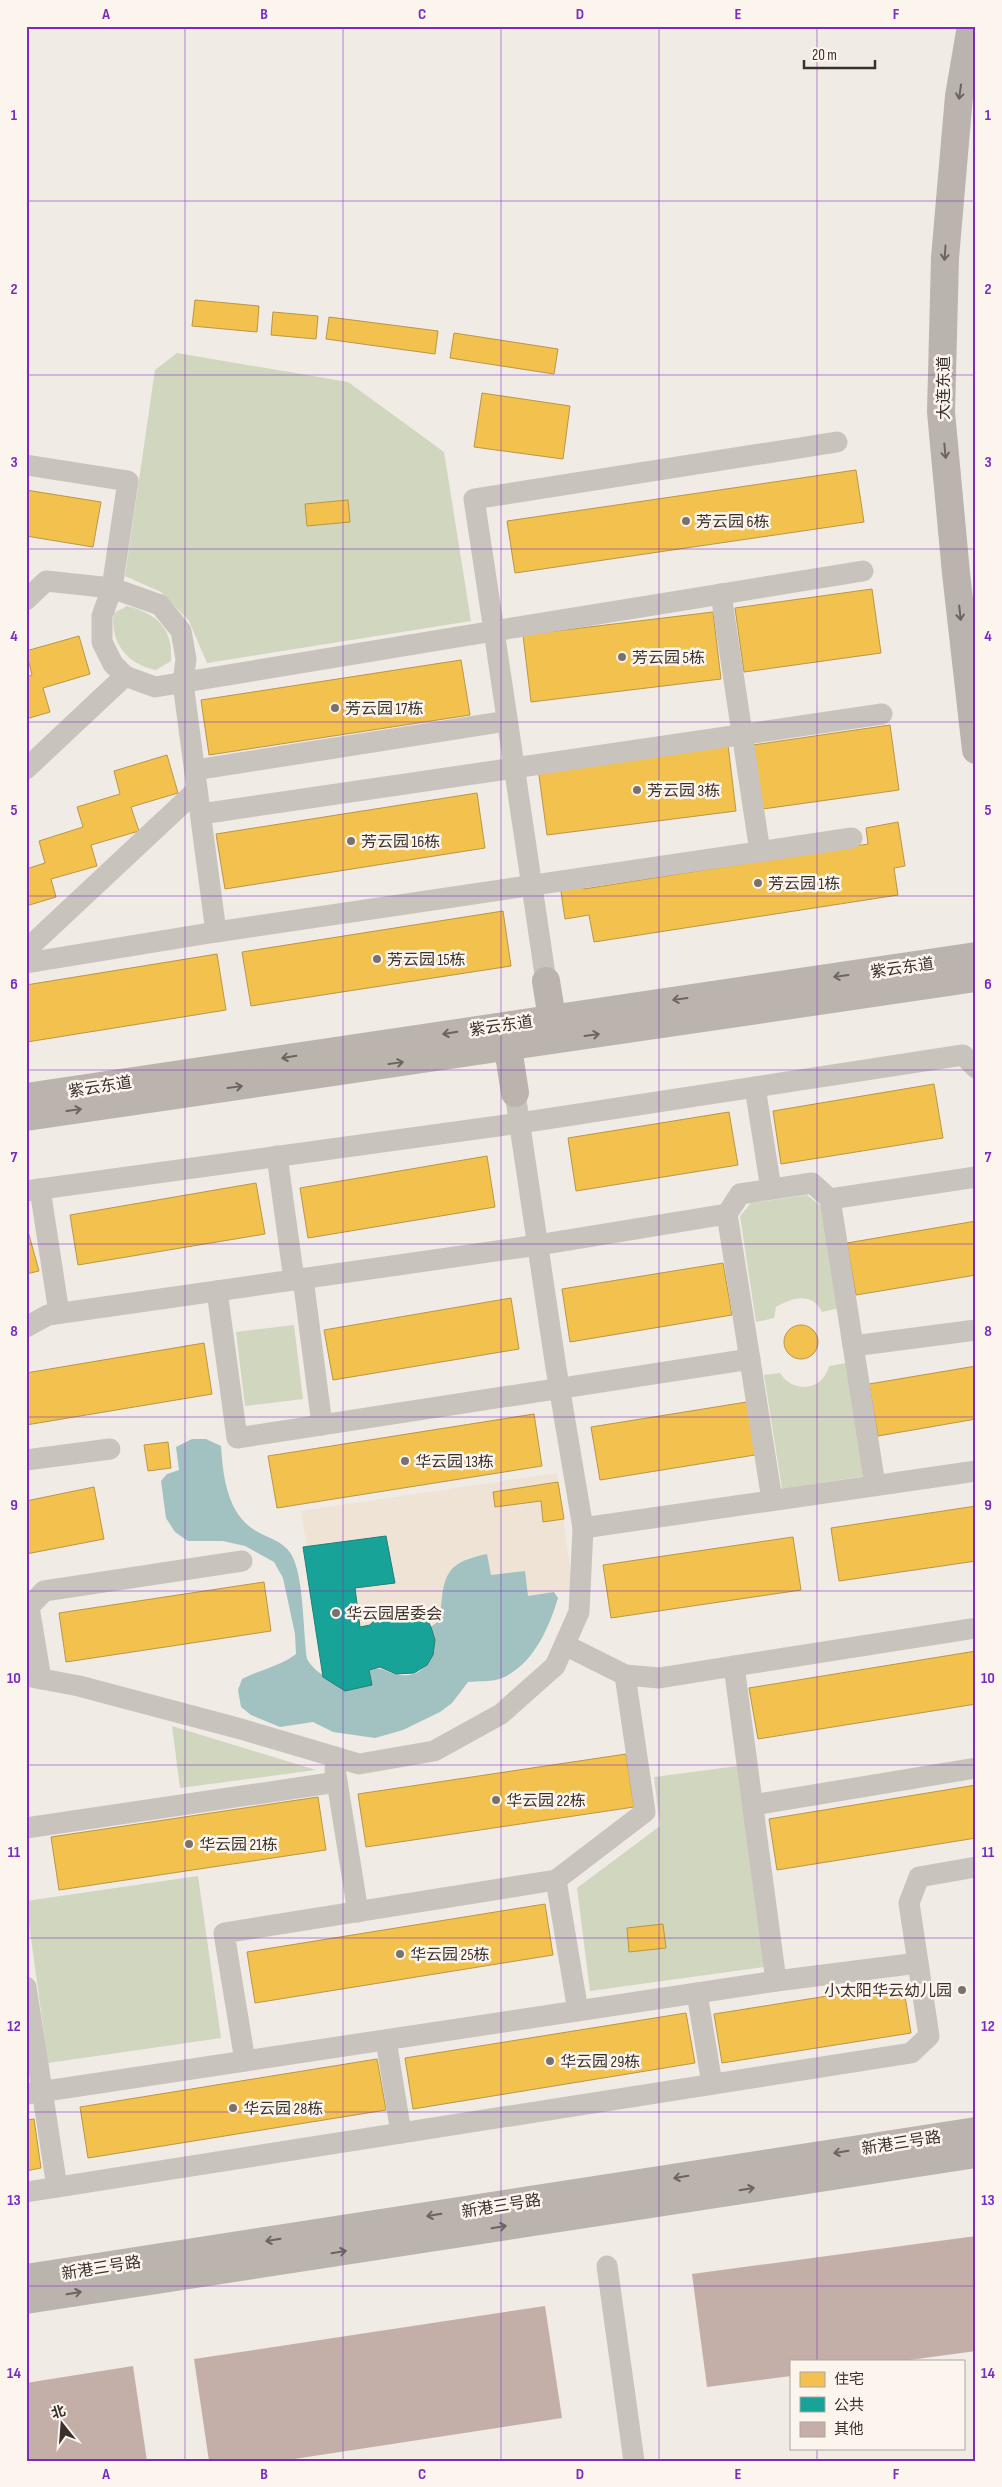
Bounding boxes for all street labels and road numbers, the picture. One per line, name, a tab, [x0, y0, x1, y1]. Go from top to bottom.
street label: 大连东道	[935, 356, 954, 420]
street label: 紫云东道	[869, 955, 935, 982]
street label: 紫云东道	[468, 1013, 534, 1040]
street label: 紫云东道	[67, 1073, 133, 1102]
street label: 新港三号路	[860, 2128, 942, 2159]
street label: 新港三号路	[460, 2191, 542, 2222]
street label: 新港三号路	[60, 2253, 142, 2284]

